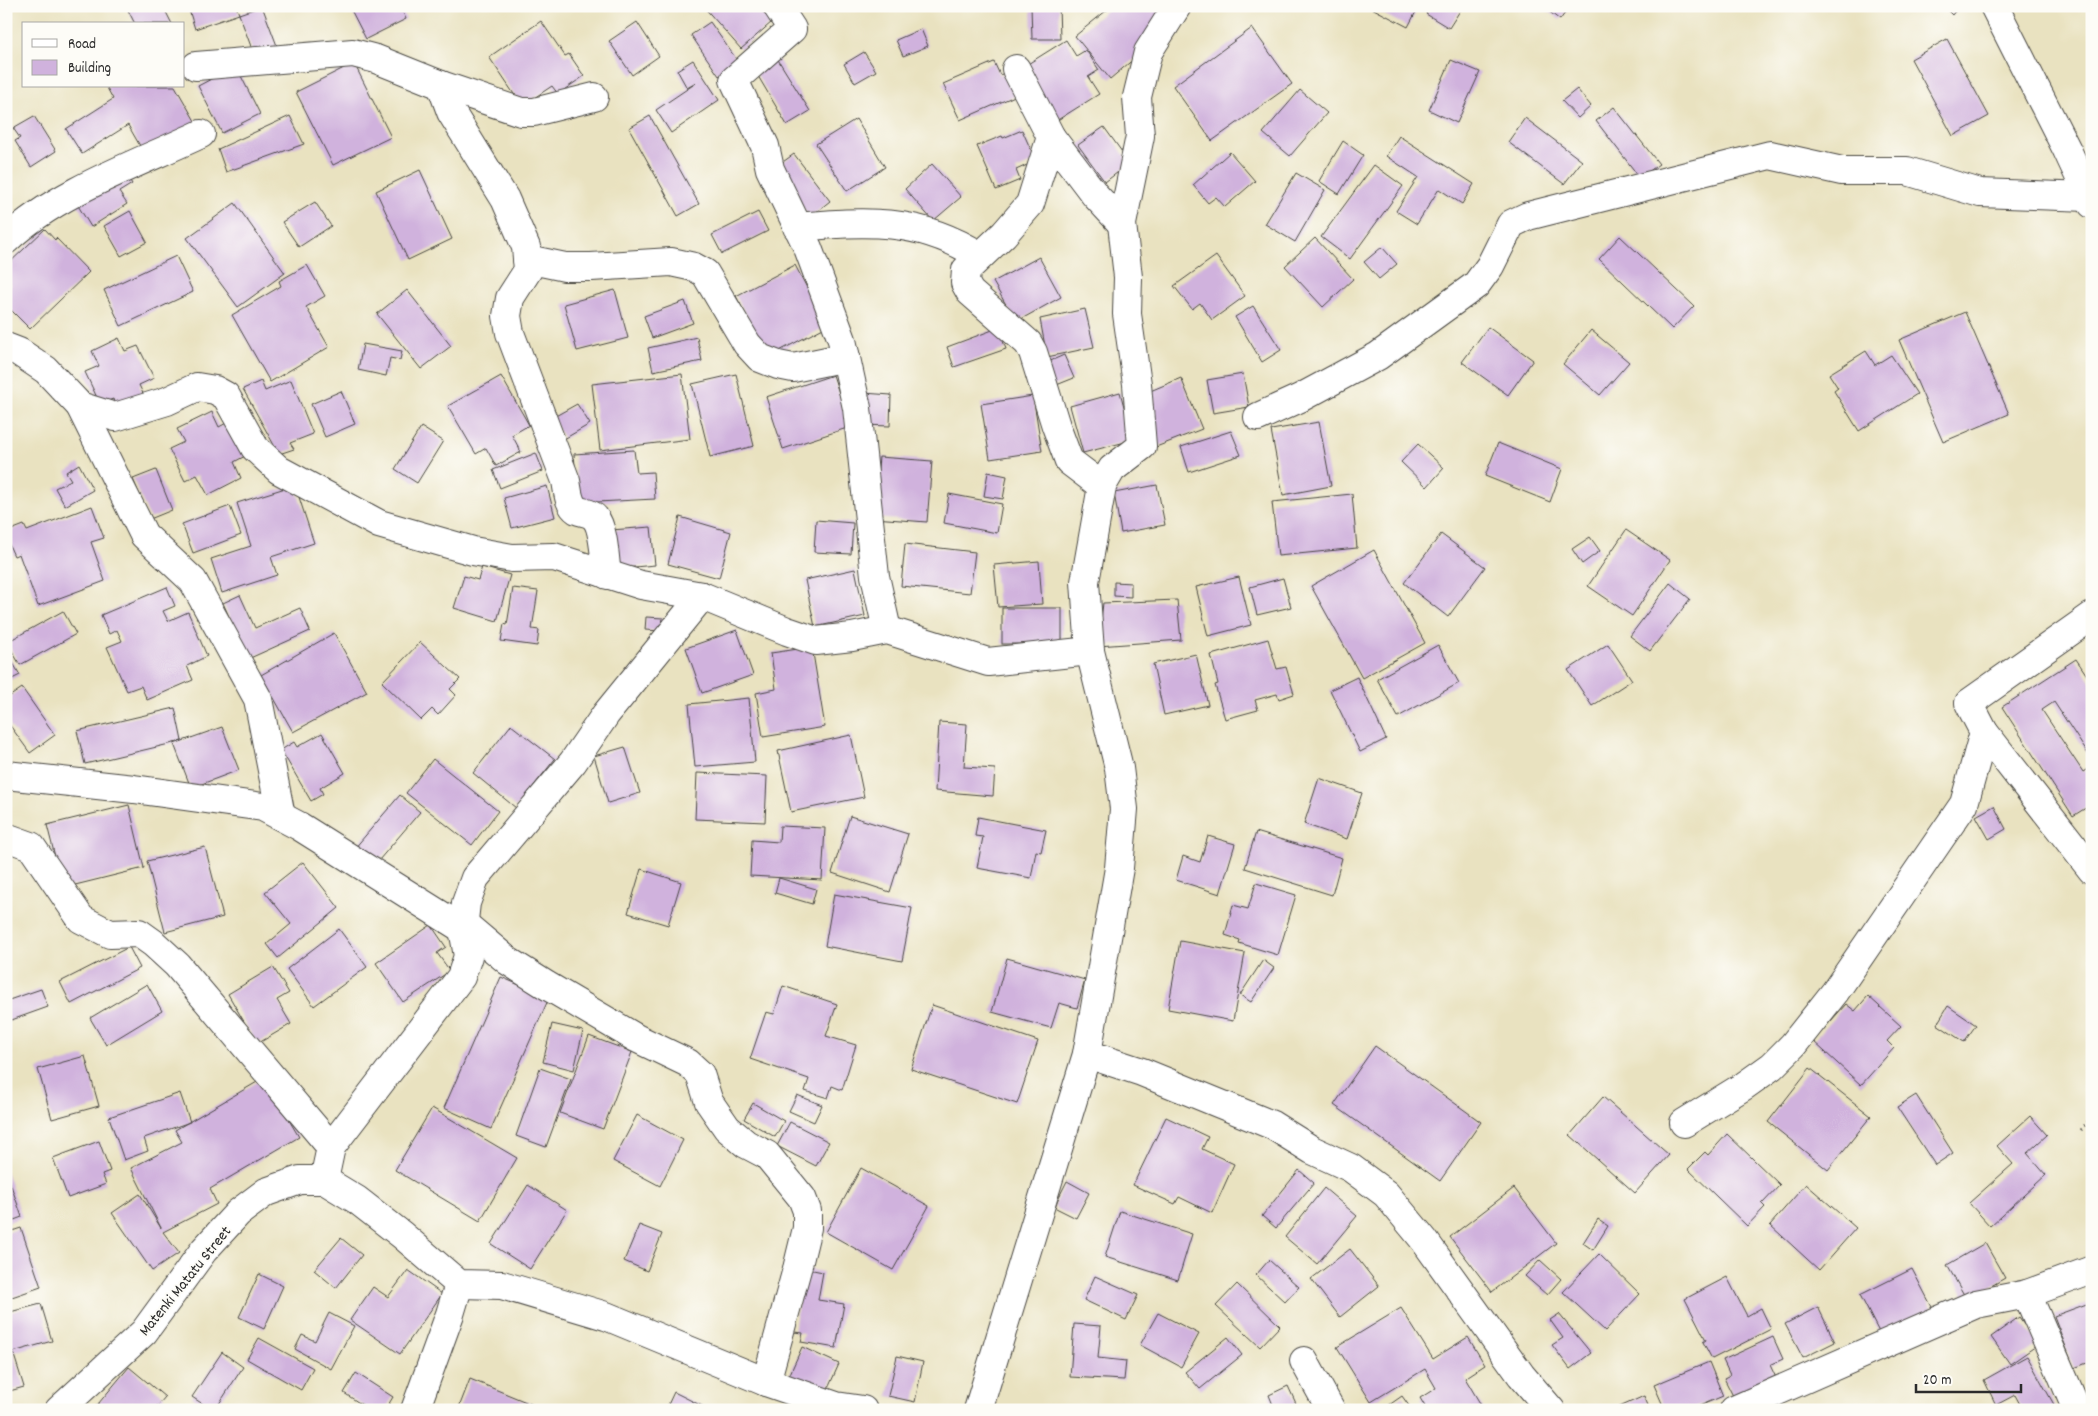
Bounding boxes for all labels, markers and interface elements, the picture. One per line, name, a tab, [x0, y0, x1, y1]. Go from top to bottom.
legend	[22, 22, 185, 88]
text: Road	[68, 34, 96, 56]
text: Building	[68, 58, 111, 80]
street label: Matenki Matatu Street	[134, 1221, 238, 1342]
scale bar	[1916, 1361, 2020, 1393]
text: 20 m	[1923, 1370, 1951, 1392]

